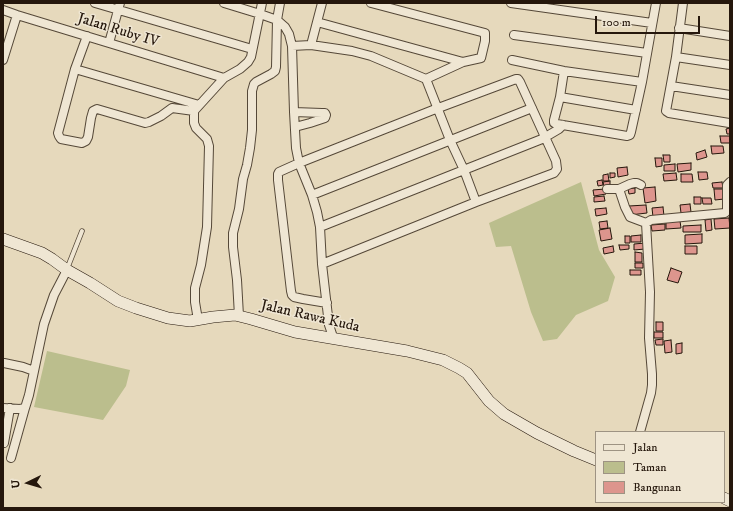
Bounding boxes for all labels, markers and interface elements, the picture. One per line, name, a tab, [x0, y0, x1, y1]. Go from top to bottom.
scale bar	[597, 8, 702, 34]
street label: Jalan Ruby IV	[75, 10, 161, 52]
text: 100 m	[602, 15, 631, 30]
street label: Jalan Rawa Kuda	[259, 297, 361, 337]
legend	[595, 431, 725, 503]
text: Jalan	[633, 440, 658, 455]
text: Taman	[633, 460, 667, 475]
north arrow	[8, 463, 48, 503]
text: U	[9, 479, 23, 489]
text: Bangunan	[633, 480, 681, 495]

